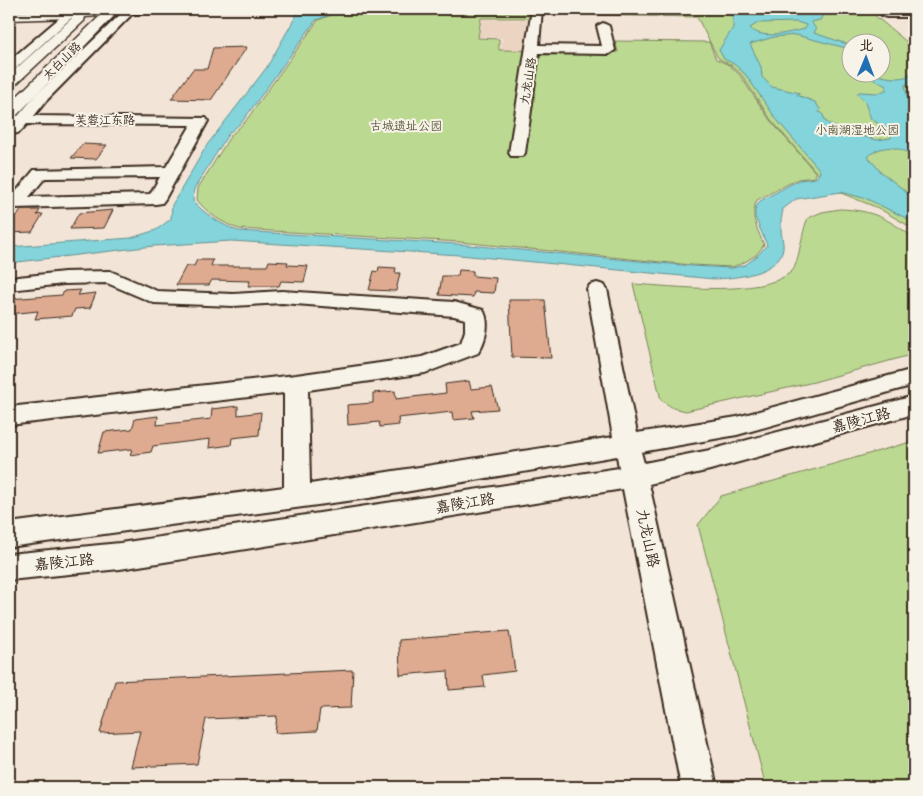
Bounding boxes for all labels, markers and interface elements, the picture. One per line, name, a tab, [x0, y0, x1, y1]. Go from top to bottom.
north arrow	[840, 32, 890, 82]
text: 北	[859, 33, 873, 58]
street label: 太白山路	[37, 36, 87, 86]
street label: 九龙山路	[513, 56, 543, 106]
street label: 芙蓉江东路	[75, 109, 135, 131]
park label: 古城遗址公园	[370, 115, 442, 137]
park label: 小南湖湿地公园	[815, 119, 899, 141]
street label: 嘉陵江路	[829, 400, 893, 440]
street label: 嘉陵江路	[433, 485, 497, 521]
street label: 九龙山路	[629, 506, 667, 570]
street label: 嘉陵江路	[33, 546, 95, 578]

